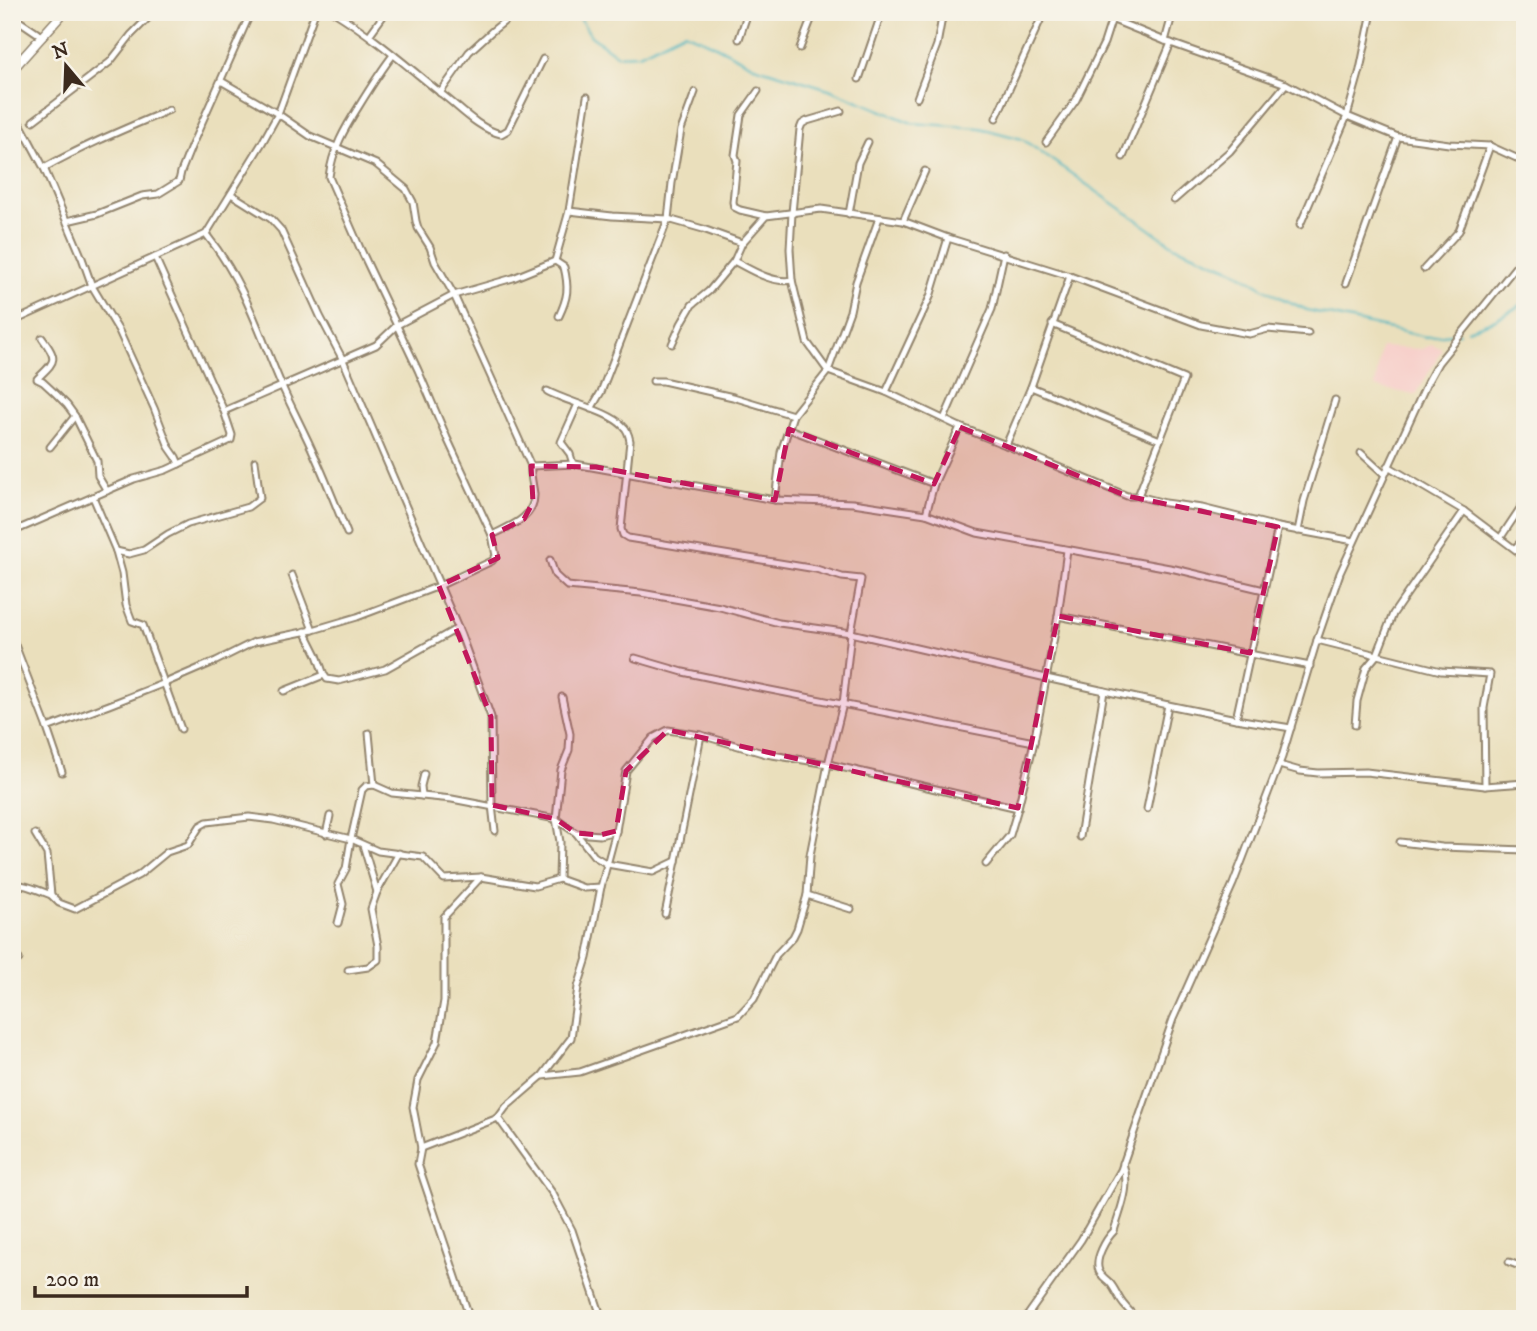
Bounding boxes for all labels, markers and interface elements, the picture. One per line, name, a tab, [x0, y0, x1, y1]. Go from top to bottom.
north arrow	[32, 32, 102, 102]
text: N	[50, 38, 72, 65]
scale bar	[35, 1254, 247, 1298]
text: 200 m	[46, 1267, 99, 1293]

